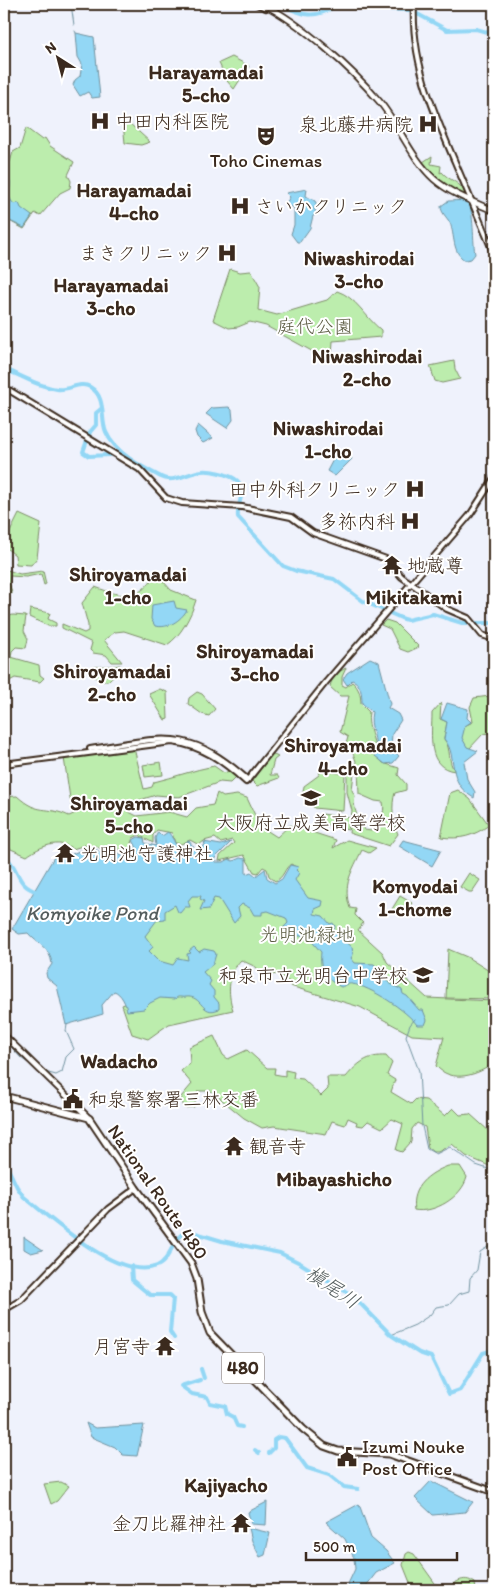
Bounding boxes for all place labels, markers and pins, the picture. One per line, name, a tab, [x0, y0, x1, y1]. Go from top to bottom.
hospital icon: 中田内科医院	[89, 110, 111, 132]
place label: 中田内科医院	[115, 110, 229, 133]
place label: 泉北藤井病院	[299, 113, 413, 136]
hospital icon: 泉北藤井病院	[417, 113, 439, 135]
theatre icon: Toho Cinemas	[255, 125, 277, 147]
place label: Toho Cinemas	[210, 149, 322, 172]
hospital icon: さいかクリニック	[229, 195, 251, 217]
place label: さいかクリニック	[255, 195, 407, 218]
place label: まきクリニック	[79, 242, 212, 265]
hospital icon: まきクリニック	[216, 242, 238, 264]
place label: 田中外科クリニック	[229, 478, 400, 501]
hospital icon: 田中外科クリニック	[404, 478, 426, 500]
place label: 多祢内科	[319, 510, 395, 533]
hospital icon: 多祢内科	[399, 510, 421, 532]
temple icon: 地蔵尊	[381, 554, 403, 576]
place label: 地蔵尊	[407, 554, 464, 577]
school or university icon: 大阪府立成美高等学校	[300, 787, 322, 809]
place label: 大阪府立成美高等学校	[216, 811, 406, 834]
temple icon: 光明池守護神社	[54, 842, 76, 864]
place label: 光明池守護神社	[80, 842, 213, 865]
place label: 和泉市立光明台中学校	[218, 964, 408, 987]
school or university icon: 和泉市立光明台中学校	[412, 964, 434, 986]
public building icon: 和泉警察署三林交番	[62, 1088, 84, 1110]
place label: 和泉警察署三林交番	[88, 1088, 259, 1111]
temple icon: 観音寺	[223, 1135, 245, 1157]
place label: 観音寺	[249, 1135, 306, 1158]
place label: 月宮寺	[93, 1335, 150, 1358]
temple icon: 月宮寺	[154, 1335, 176, 1357]
place label: Izumi Nouke Post Office	[362, 1435, 465, 1480]
public building icon: Izumi Nouke Post Office	[336, 1446, 358, 1468]
place label: 金刀比羅神社	[112, 1512, 226, 1535]
temple icon: 金刀比羅神社	[230, 1512, 252, 1534]

